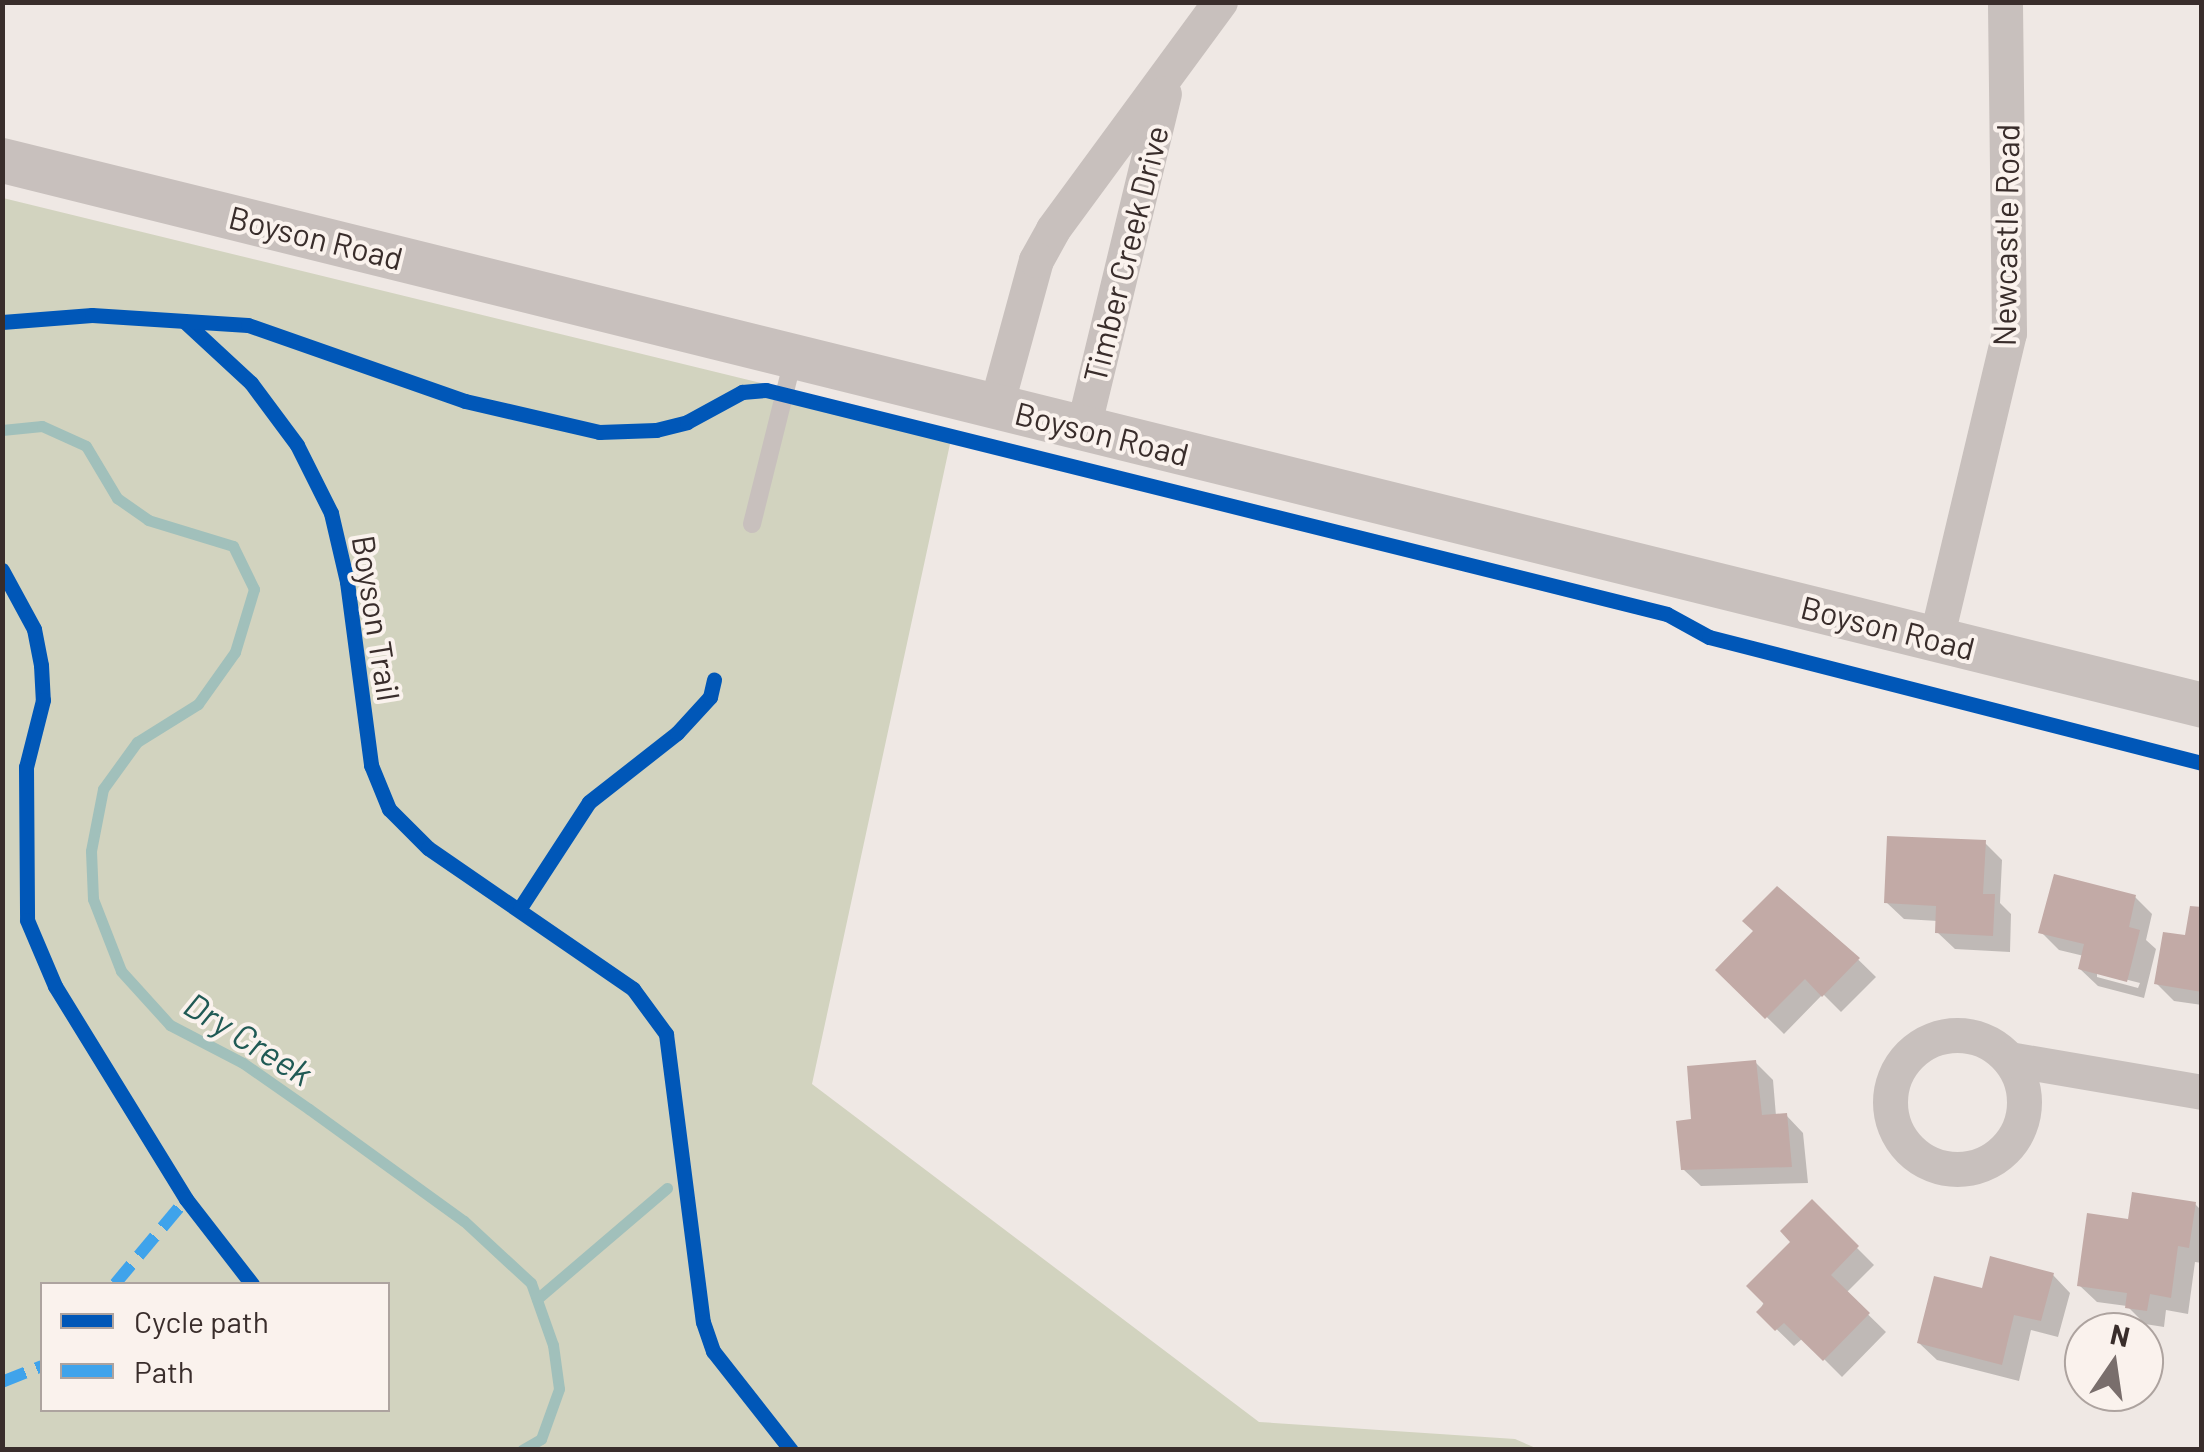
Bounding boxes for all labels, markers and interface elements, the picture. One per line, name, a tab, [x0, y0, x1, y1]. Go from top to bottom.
street label: Timber Creek Drive	[1075, 122, 1175, 386]
street label: Newcastle Road	[1984, 123, 2026, 347]
street label: Boyson Road	[225, 197, 407, 277]
street label: Boyson Road	[1011, 393, 1193, 473]
street label: Boyson Trail	[345, 532, 409, 704]
street label: Boyson Road	[1797, 587, 1979, 667]
water label: Dry Creek	[177, 982, 321, 1094]
legend	[40, 1282, 390, 1412]
text: Cycle path	[134, 1303, 269, 1339]
north arrow	[2064, 1312, 2164, 1412]
text: N	[2107, 1316, 2133, 1353]
text: Path	[134, 1353, 194, 1389]

